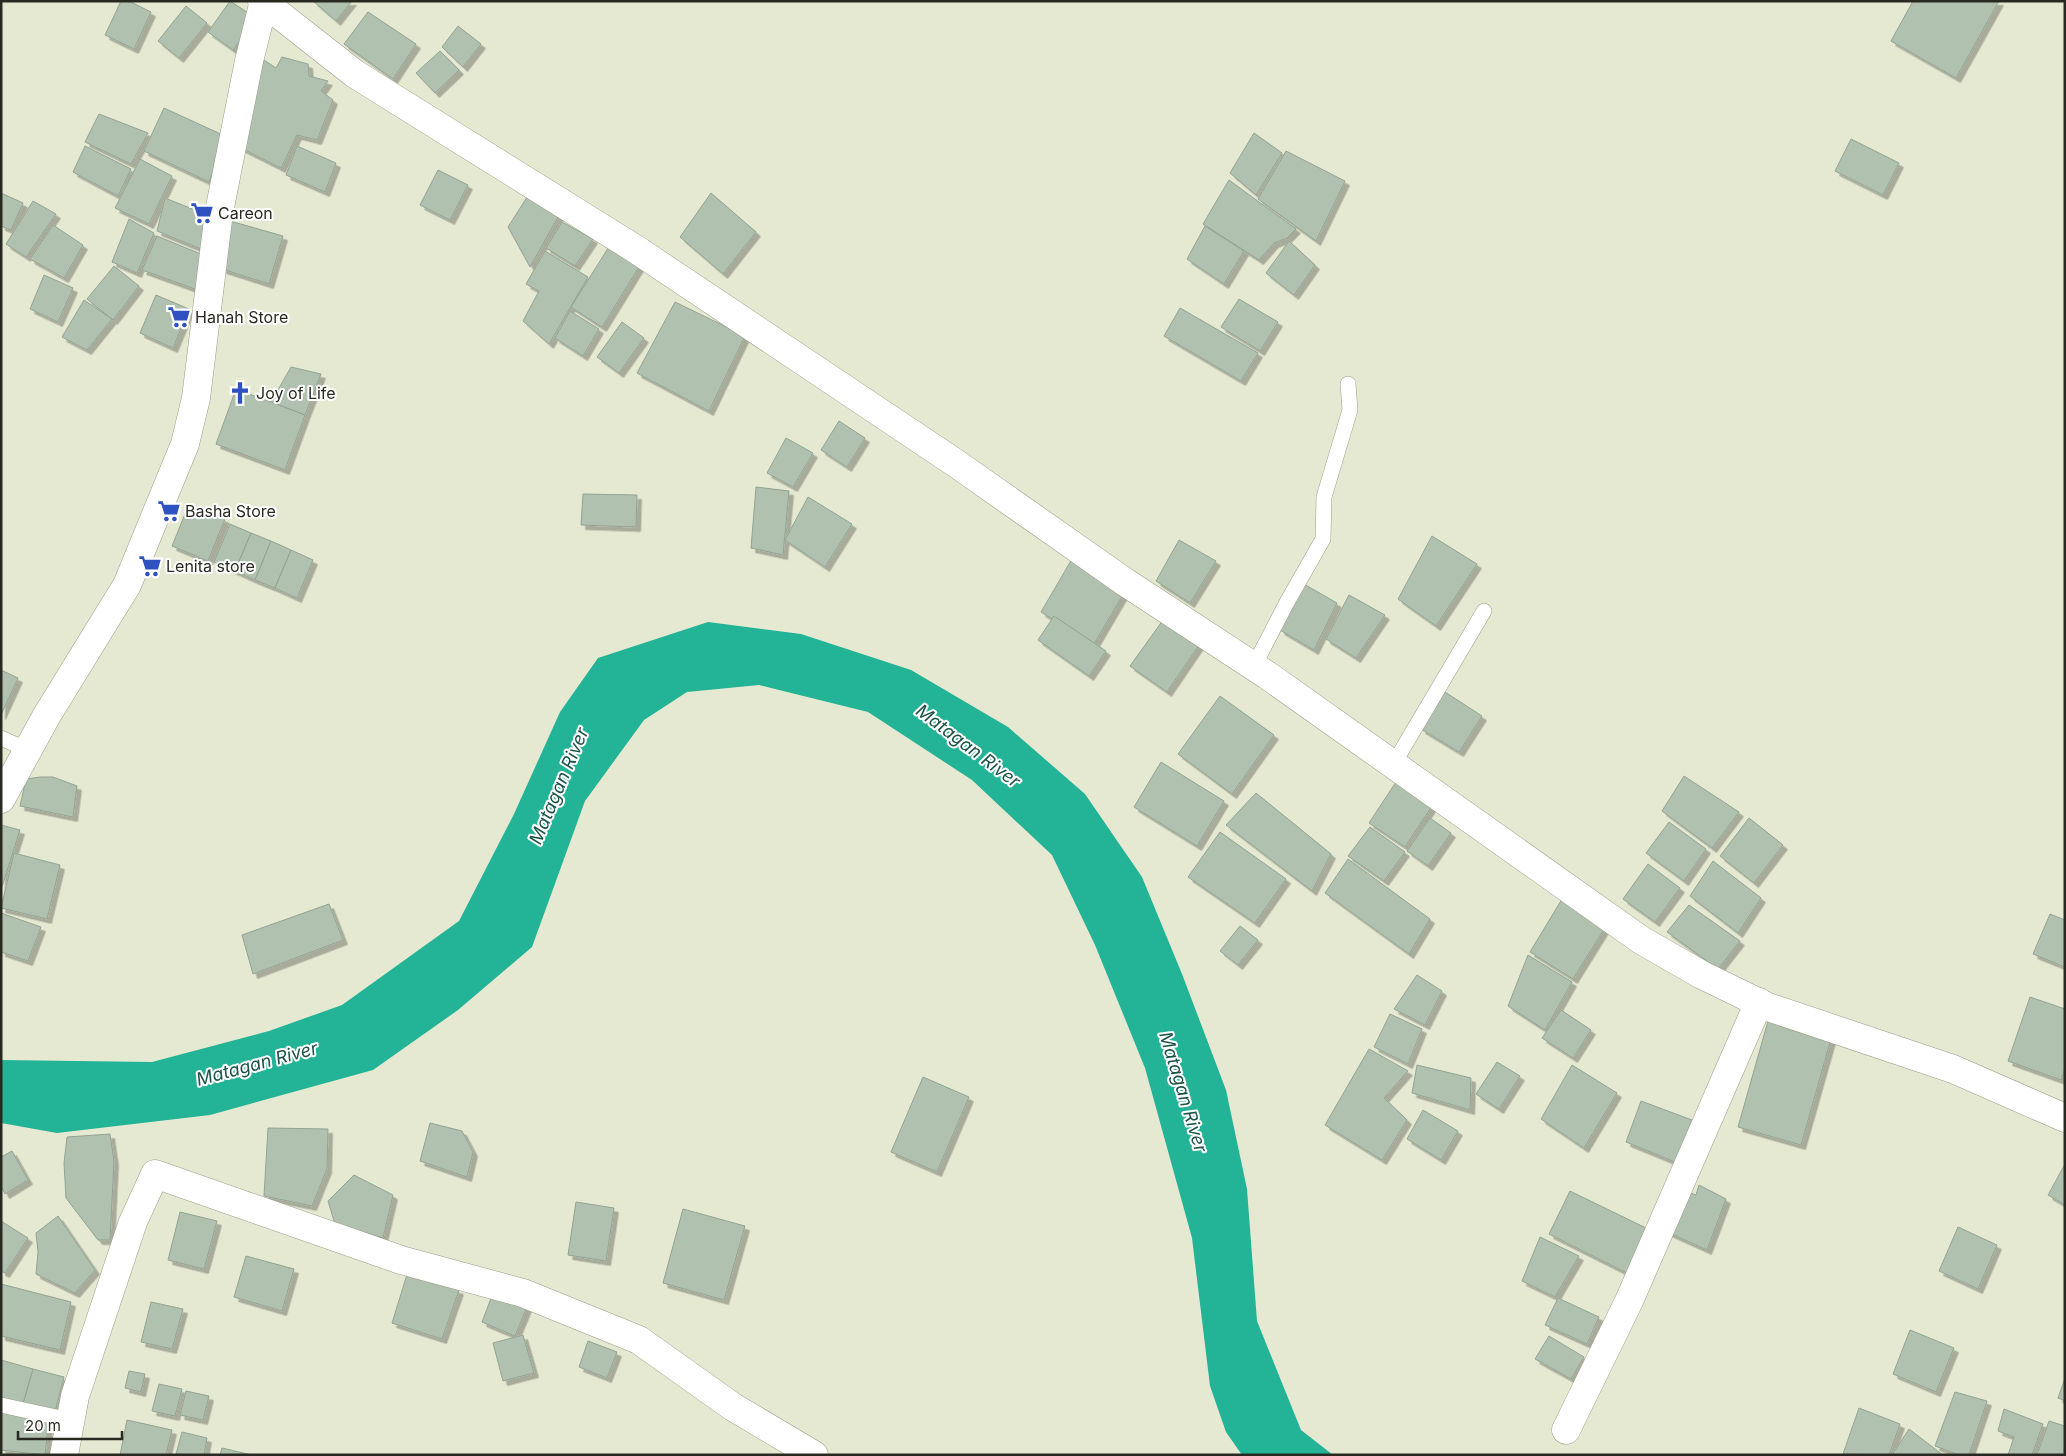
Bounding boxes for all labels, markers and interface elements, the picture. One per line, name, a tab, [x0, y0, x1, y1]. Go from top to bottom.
supermarket icon: Careon	[189, 200, 215, 226]
place label: Careon	[218, 203, 273, 223]
supermarket icon: Hanah Store	[166, 304, 192, 330]
place label: Hanah Store	[195, 307, 288, 327]
church icon: Joy of Life	[227, 380, 253, 406]
place label: Joy of Life	[256, 383, 336, 403]
supermarket icon: Basha Store	[156, 498, 182, 524]
place label: Basha Store	[185, 501, 276, 521]
supermarket icon: Lenita store	[137, 553, 163, 579]
place label: Lenita store	[166, 556, 255, 576]
water label: Matagan River	[912, 700, 1025, 792]
water label: Matagan River	[525, 723, 593, 847]
water label: Matagan River	[1155, 1029, 1212, 1156]
water label: Matagan River	[194, 1037, 321, 1090]
scale bar	[18, 1408, 121, 1440]
text: 20 m	[25, 1416, 61, 1435]

